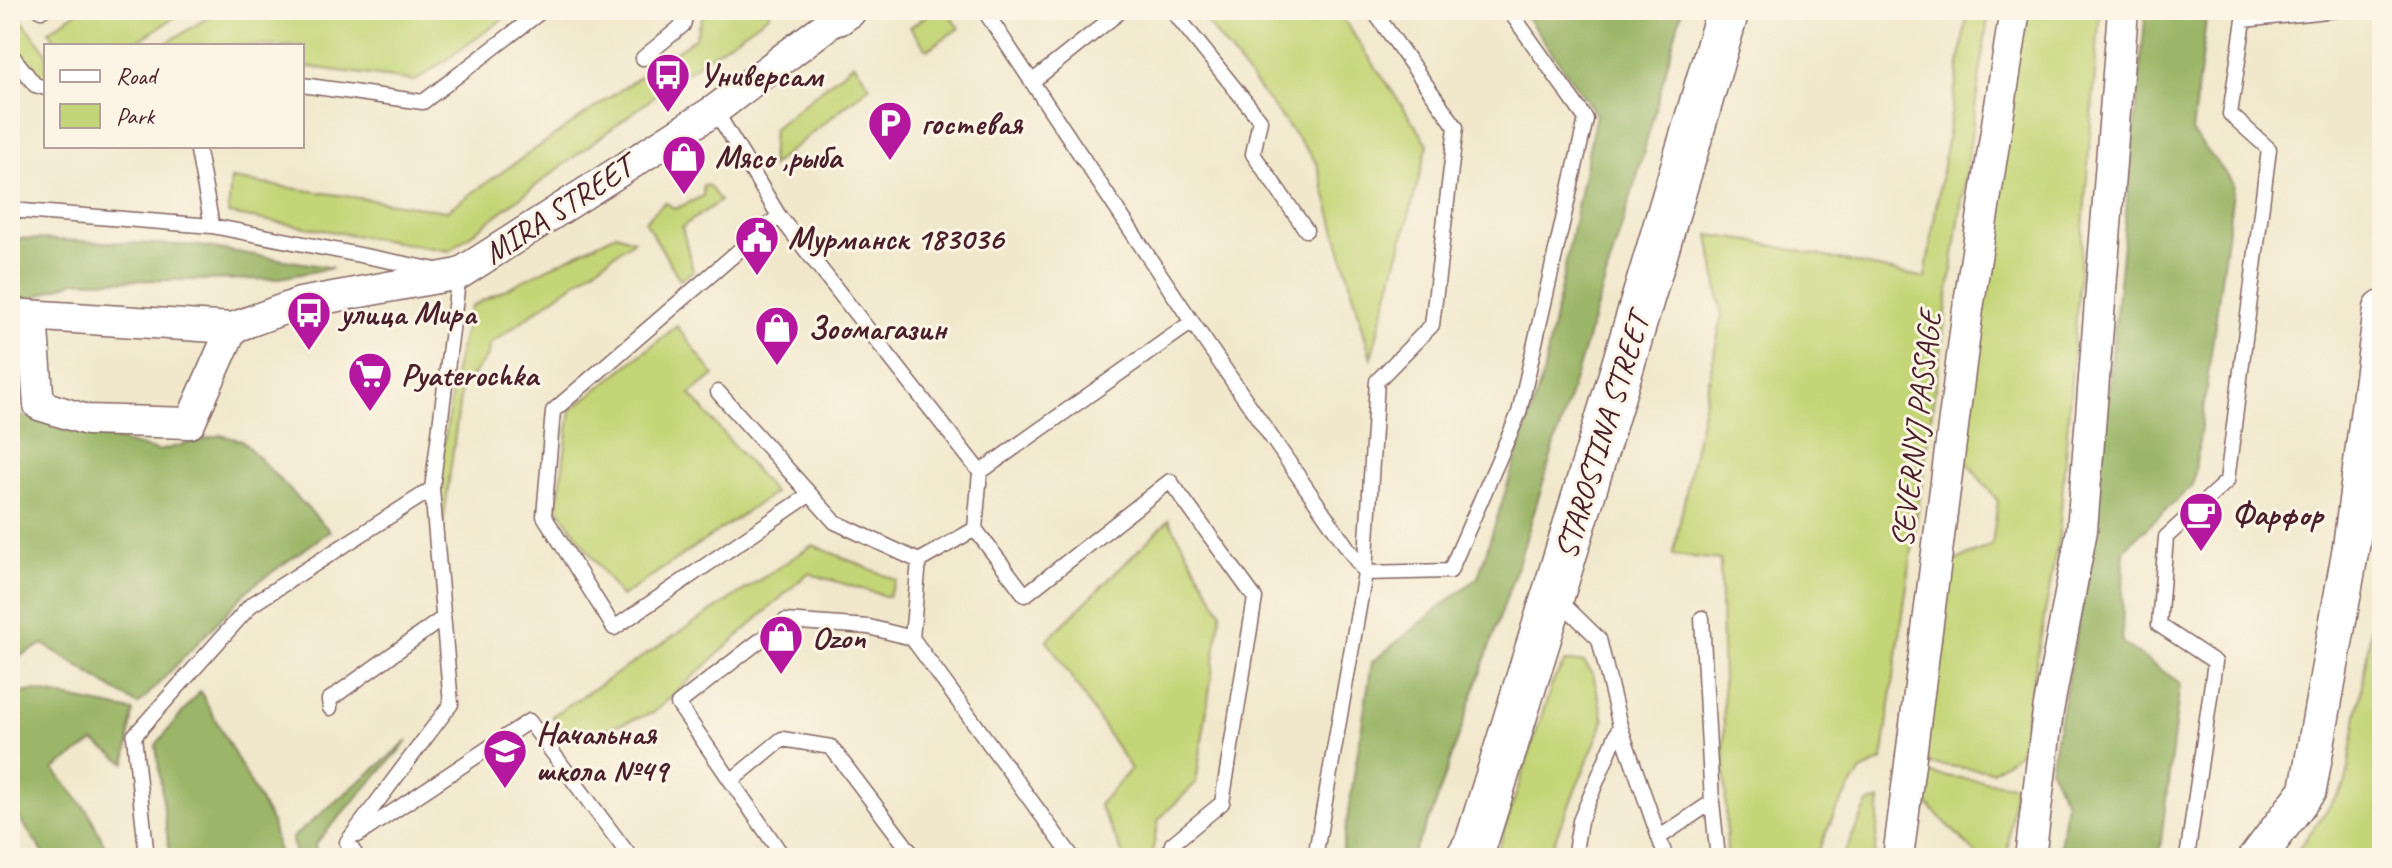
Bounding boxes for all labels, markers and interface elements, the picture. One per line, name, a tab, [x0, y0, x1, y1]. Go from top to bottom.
legend	[44, 44, 304, 148]
bus stop icon: Универсам	[644, 51, 692, 114]
place label: Универсам	[699, 55, 825, 96]
text: Road	[116, 61, 160, 91]
parking icon: гостевая	[866, 99, 914, 162]
text: Park	[116, 101, 156, 131]
place label: гостевая	[921, 103, 1024, 144]
shop icon: Мясо ,рыба	[660, 133, 708, 196]
place label: Мясо ,рыба	[715, 137, 844, 178]
street label: MIRA STREET	[476, 142, 647, 273]
public building icon: Мурманск 183036	[733, 214, 781, 277]
place label: Мурманск 183036	[788, 218, 1005, 259]
bus stop icon: улица Мира	[285, 289, 333, 352]
place label: улица Мира	[337, 293, 478, 334]
street label: STAROSTINA STREET	[1545, 302, 1661, 564]
shop icon: Зоомагазин	[753, 304, 801, 367]
street label: SEVERNYJ PASSAGE	[1881, 304, 1951, 550]
place label: Зоомагазин	[808, 308, 948, 349]
supermarket icon: Pyaterochka	[346, 350, 394, 413]
place label: Pyaterochka	[401, 354, 541, 395]
cafe icon: Фарфор	[2177, 490, 2225, 553]
place label: Фарфор	[2232, 494, 2326, 535]
shop icon: Ozon	[757, 613, 805, 676]
place label: Ozon	[812, 617, 867, 658]
place label: Начальная школа №49	[536, 713, 671, 791]
school or university icon: Начальная школа №49	[481, 727, 529, 790]

